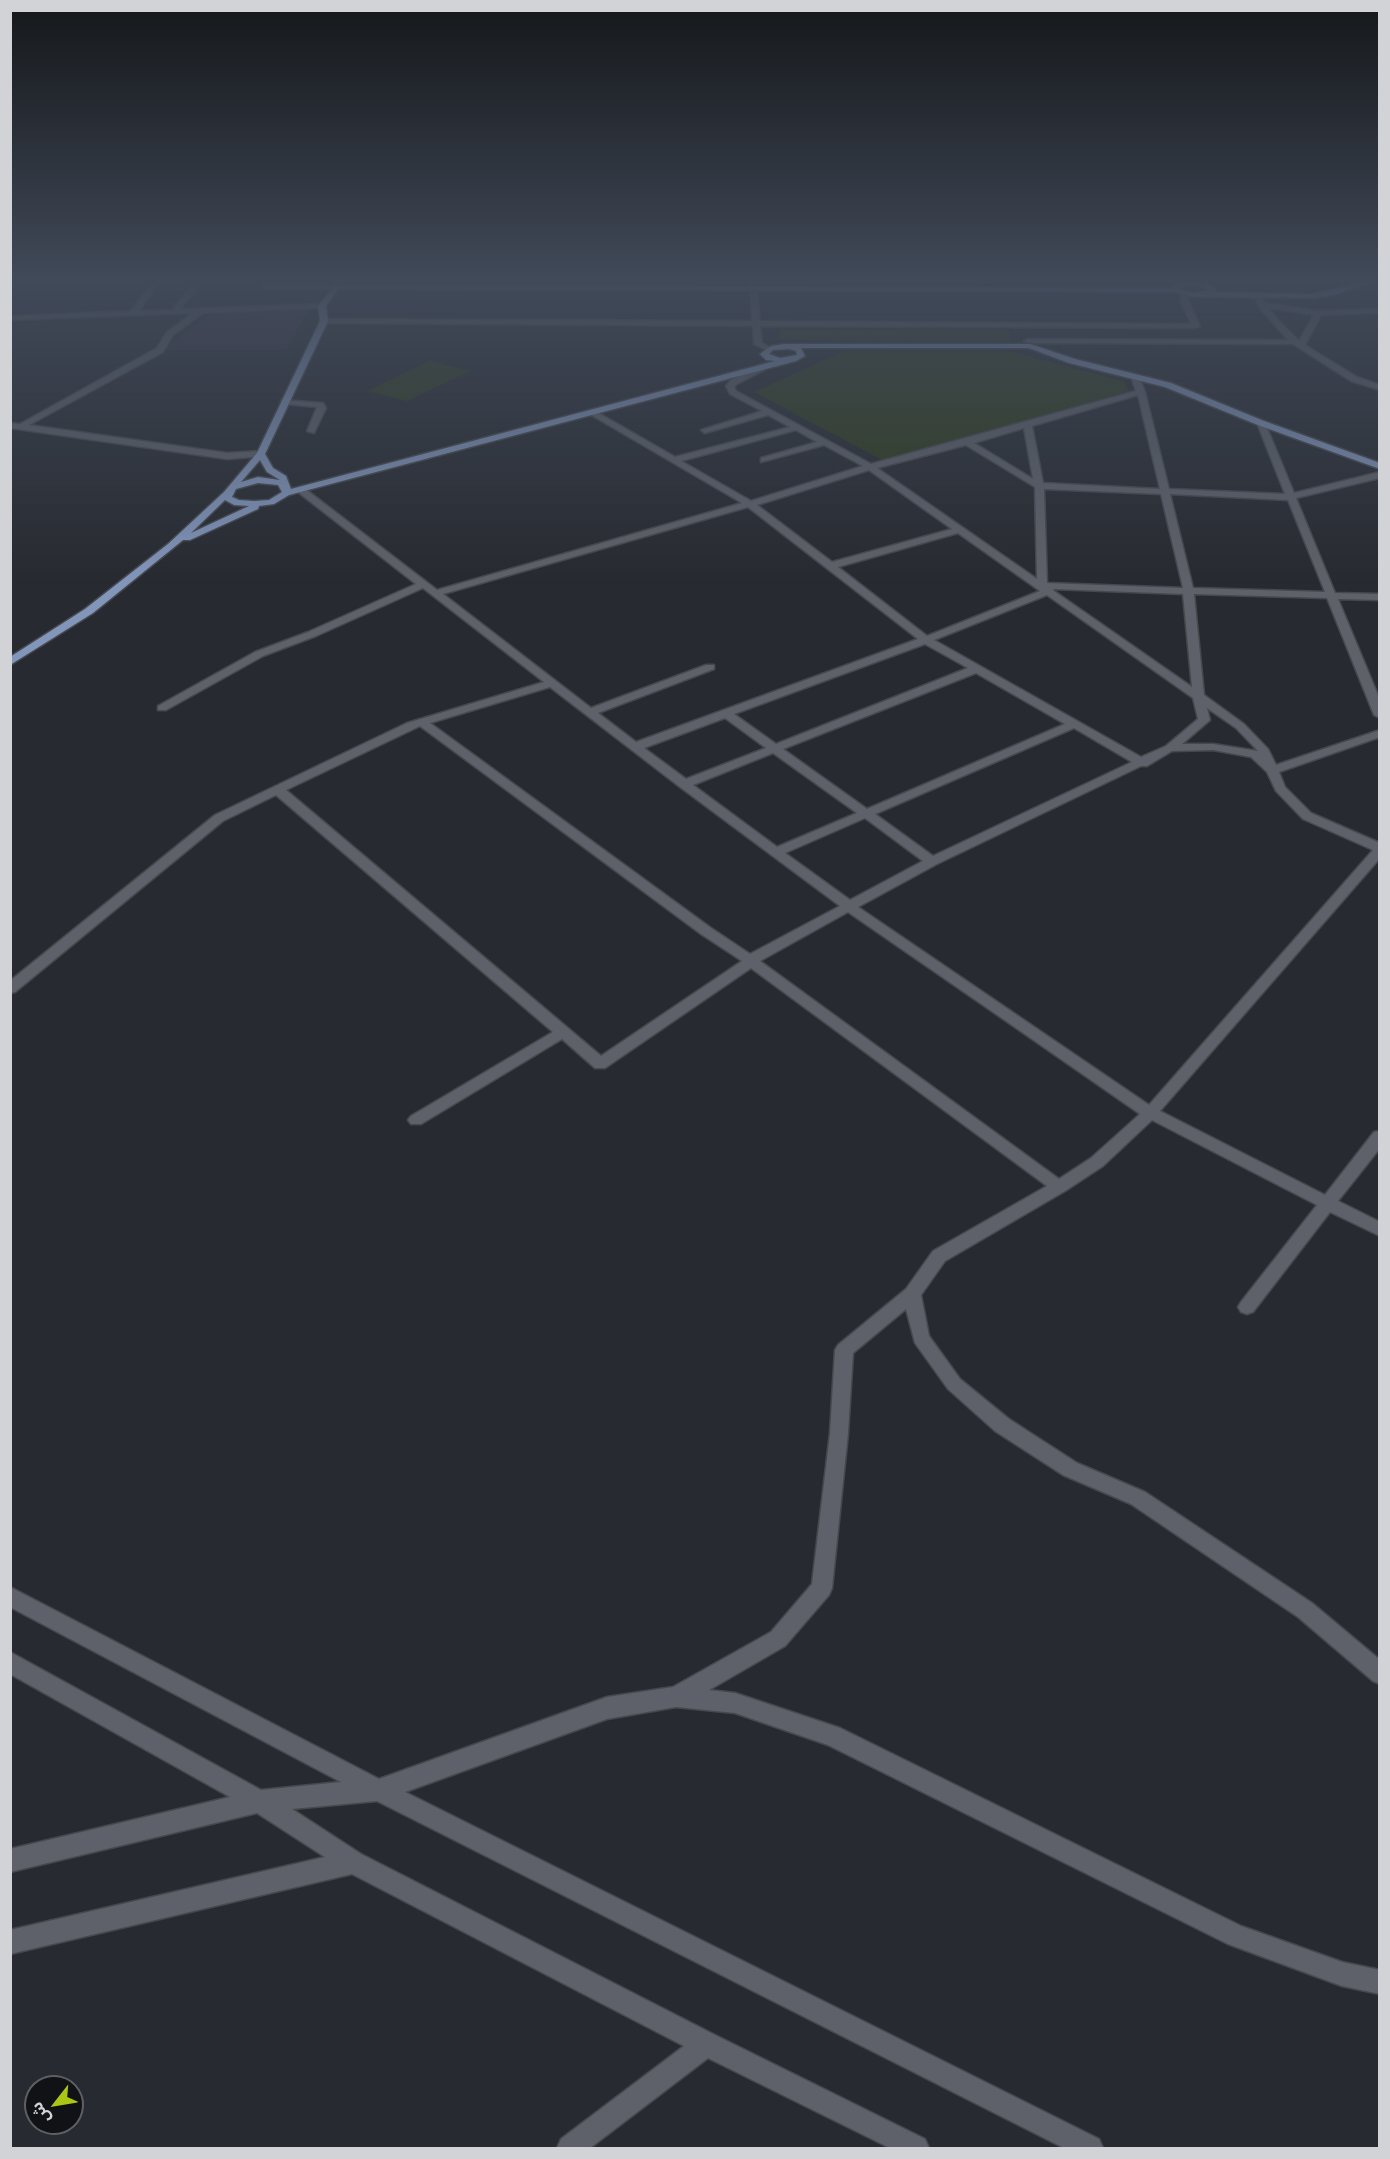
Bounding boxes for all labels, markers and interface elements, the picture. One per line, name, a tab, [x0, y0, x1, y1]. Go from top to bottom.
north arrow	[24, 2075, 84, 2135]
text: ش	[26, 2099, 55, 2128]

